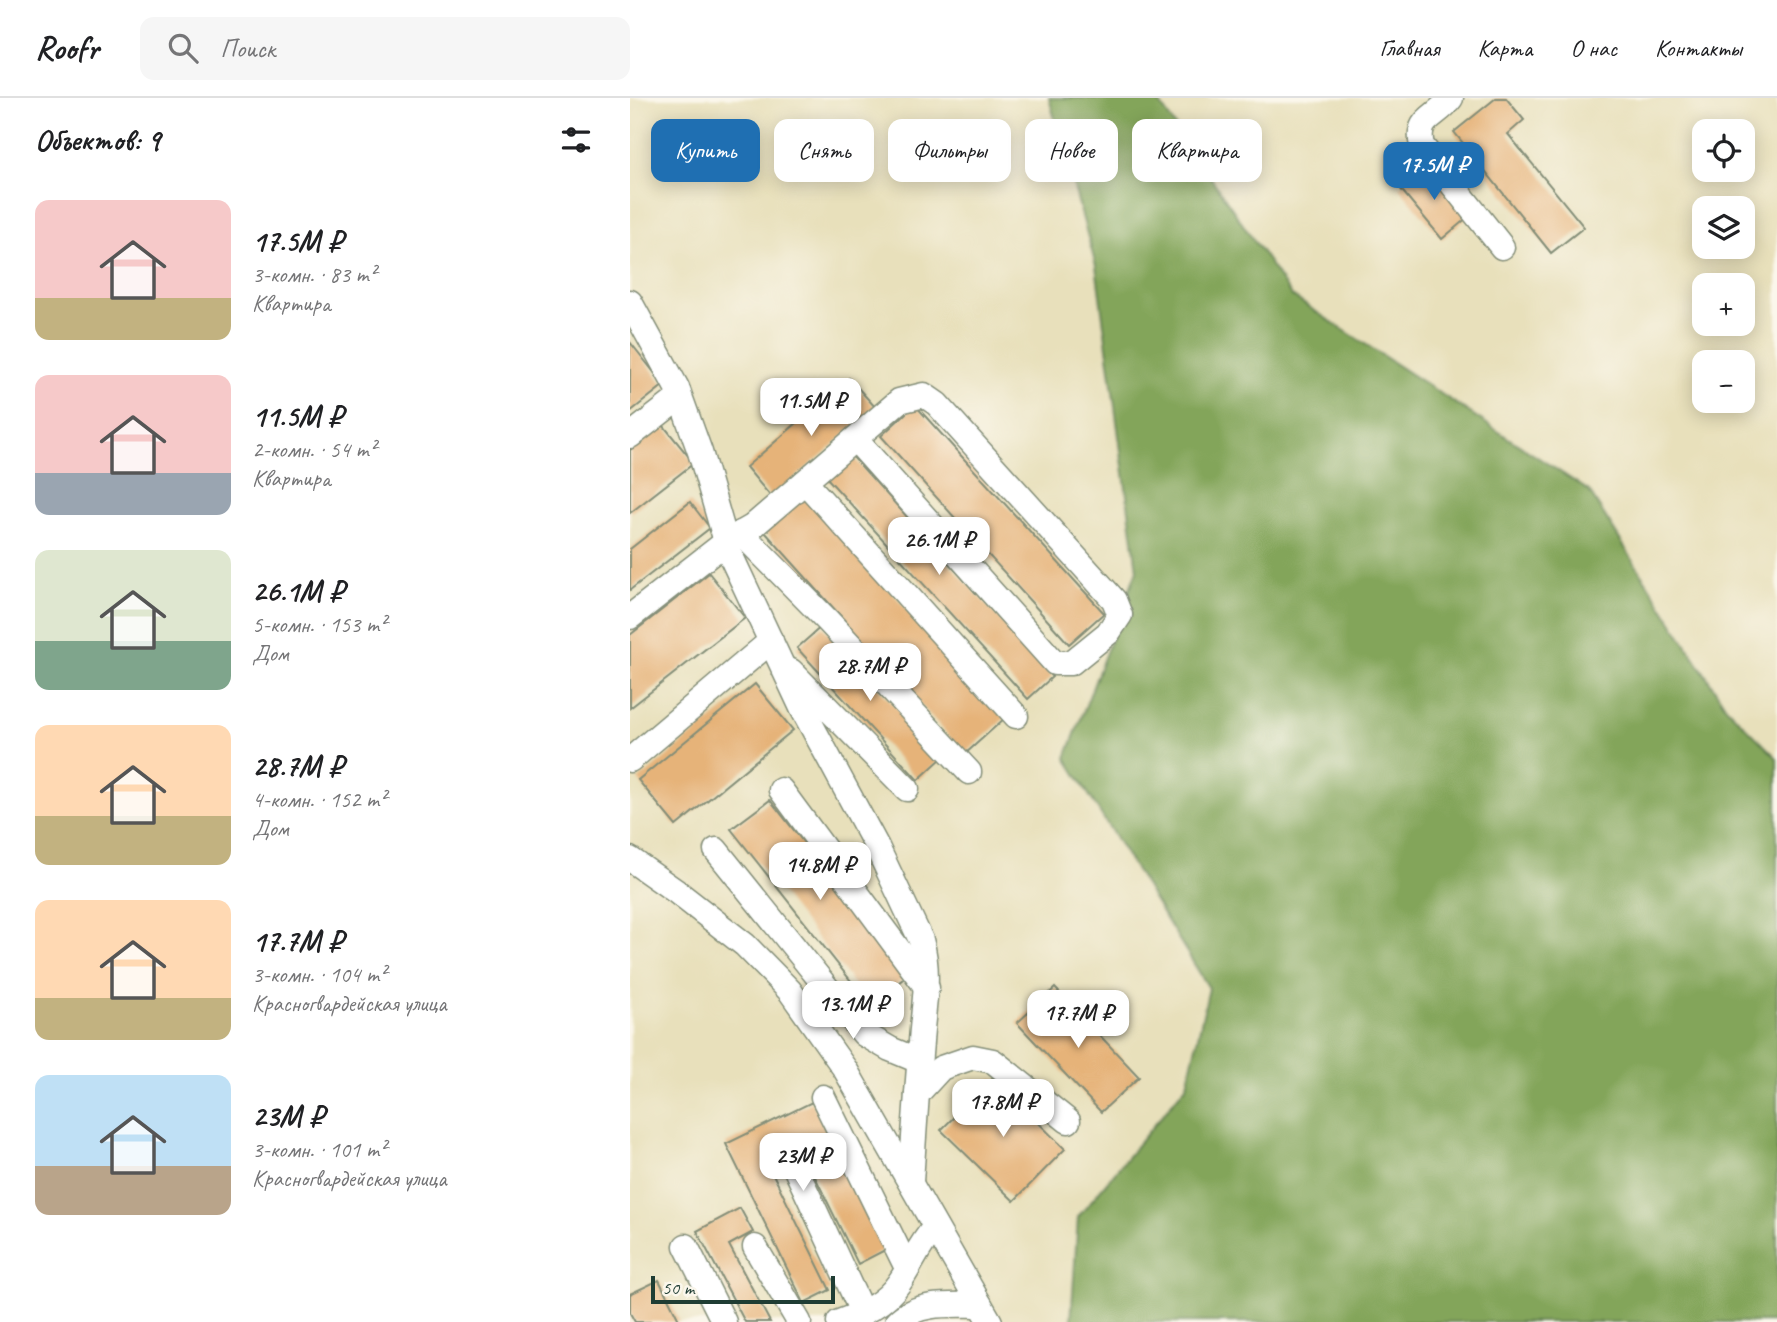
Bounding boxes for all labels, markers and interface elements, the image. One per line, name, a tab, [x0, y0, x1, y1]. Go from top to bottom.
search box	[140, 17, 630, 80]
text: Roofr	[35, 27, 98, 69]
icon: search	[164, 29, 202, 67]
text: Поиск	[220, 32, 275, 65]
text: Главная	[1379, 33, 1440, 63]
text: Карта	[1478, 33, 1532, 63]
text: О нас	[1570, 33, 1617, 63]
text: Контакты	[1655, 33, 1742, 63]
chip: Купить	[651, 119, 760, 182]
chip: Снять	[774, 119, 874, 182]
chip: Фильтры	[888, 119, 1011, 182]
chip: Новое	[1025, 119, 1118, 182]
chip: Квартира	[1132, 119, 1262, 182]
map controls	[1692, 119, 1755, 413]
button: locate	[1692, 119, 1755, 182]
text: Объектов: 9	[35, 121, 160, 159]
icon: filters	[557, 121, 595, 159]
pin: 17.5M ₽	[1369, 142, 1499, 202]
text: 17.5M ₽	[1399, 150, 1469, 179]
button: layers	[1692, 196, 1755, 259]
text: 17.5M ₽	[252, 222, 342, 260]
icon: home	[91, 228, 175, 312]
text: 3-комн. · 83 m²	[252, 260, 376, 289]
button: +	[1692, 273, 1755, 336]
text: Квартира	[252, 289, 330, 318]
button: −	[1692, 350, 1755, 413]
pin: 11.5M ₽	[746, 378, 876, 438]
text: 11.5M ₽	[776, 386, 846, 415]
text: 11.5M ₽	[252, 397, 343, 435]
icon: home	[91, 403, 175, 487]
text: 2-комн. · 54 m²	[252, 435, 376, 464]
text: Квартира	[252, 464, 330, 493]
pin: 26.1M ₽	[874, 518, 1004, 577]
text: 26.1M ₽	[904, 525, 974, 554]
text: 26.1M ₽	[252, 572, 344, 610]
icon: home	[91, 578, 175, 662]
text: 5-комн. · 153 m²	[252, 610, 386, 639]
text: Дом	[252, 639, 289, 668]
pin: 28.7M ₽	[805, 644, 935, 703]
text: 28.7M ₽	[835, 651, 905, 680]
text: 28.7M ₽	[252, 747, 343, 785]
icon: home	[91, 753, 175, 837]
text: 4-комн. · 152 m²	[252, 785, 386, 814]
text: Дом	[252, 814, 289, 843]
pin: 14.8M ₽	[755, 842, 885, 902]
text: 14.8M ₽	[785, 850, 855, 879]
text: 17.7M ₽	[252, 922, 343, 960]
icon: home	[91, 928, 175, 1012]
text: 3-комн. · 104 m²	[252, 960, 386, 989]
pin: 13.1M ₽	[788, 982, 918, 1041]
text: Красногвардейская улица	[252, 989, 446, 1018]
text: 13.1M ₽	[818, 989, 888, 1018]
pin: 17.7M ₽	[1013, 990, 1143, 1050]
text: 17.7M ₽	[1043, 998, 1113, 1027]
pin: 17.8M ₽	[938, 1080, 1068, 1139]
text: 17.8M ₽	[968, 1087, 1038, 1116]
text: 23M ₽	[252, 1097, 324, 1135]
icon: home	[91, 1103, 175, 1187]
pin: 23M ₽	[754, 1134, 852, 1193]
text: 3-комн. · 101 m²	[252, 1135, 386, 1164]
text: 23M ₽	[776, 1141, 830, 1170]
text: Красногвардейская улица	[252, 1164, 446, 1193]
scale bar	[651, 1273, 835, 1305]
text: 50 m	[662, 1276, 694, 1300]

